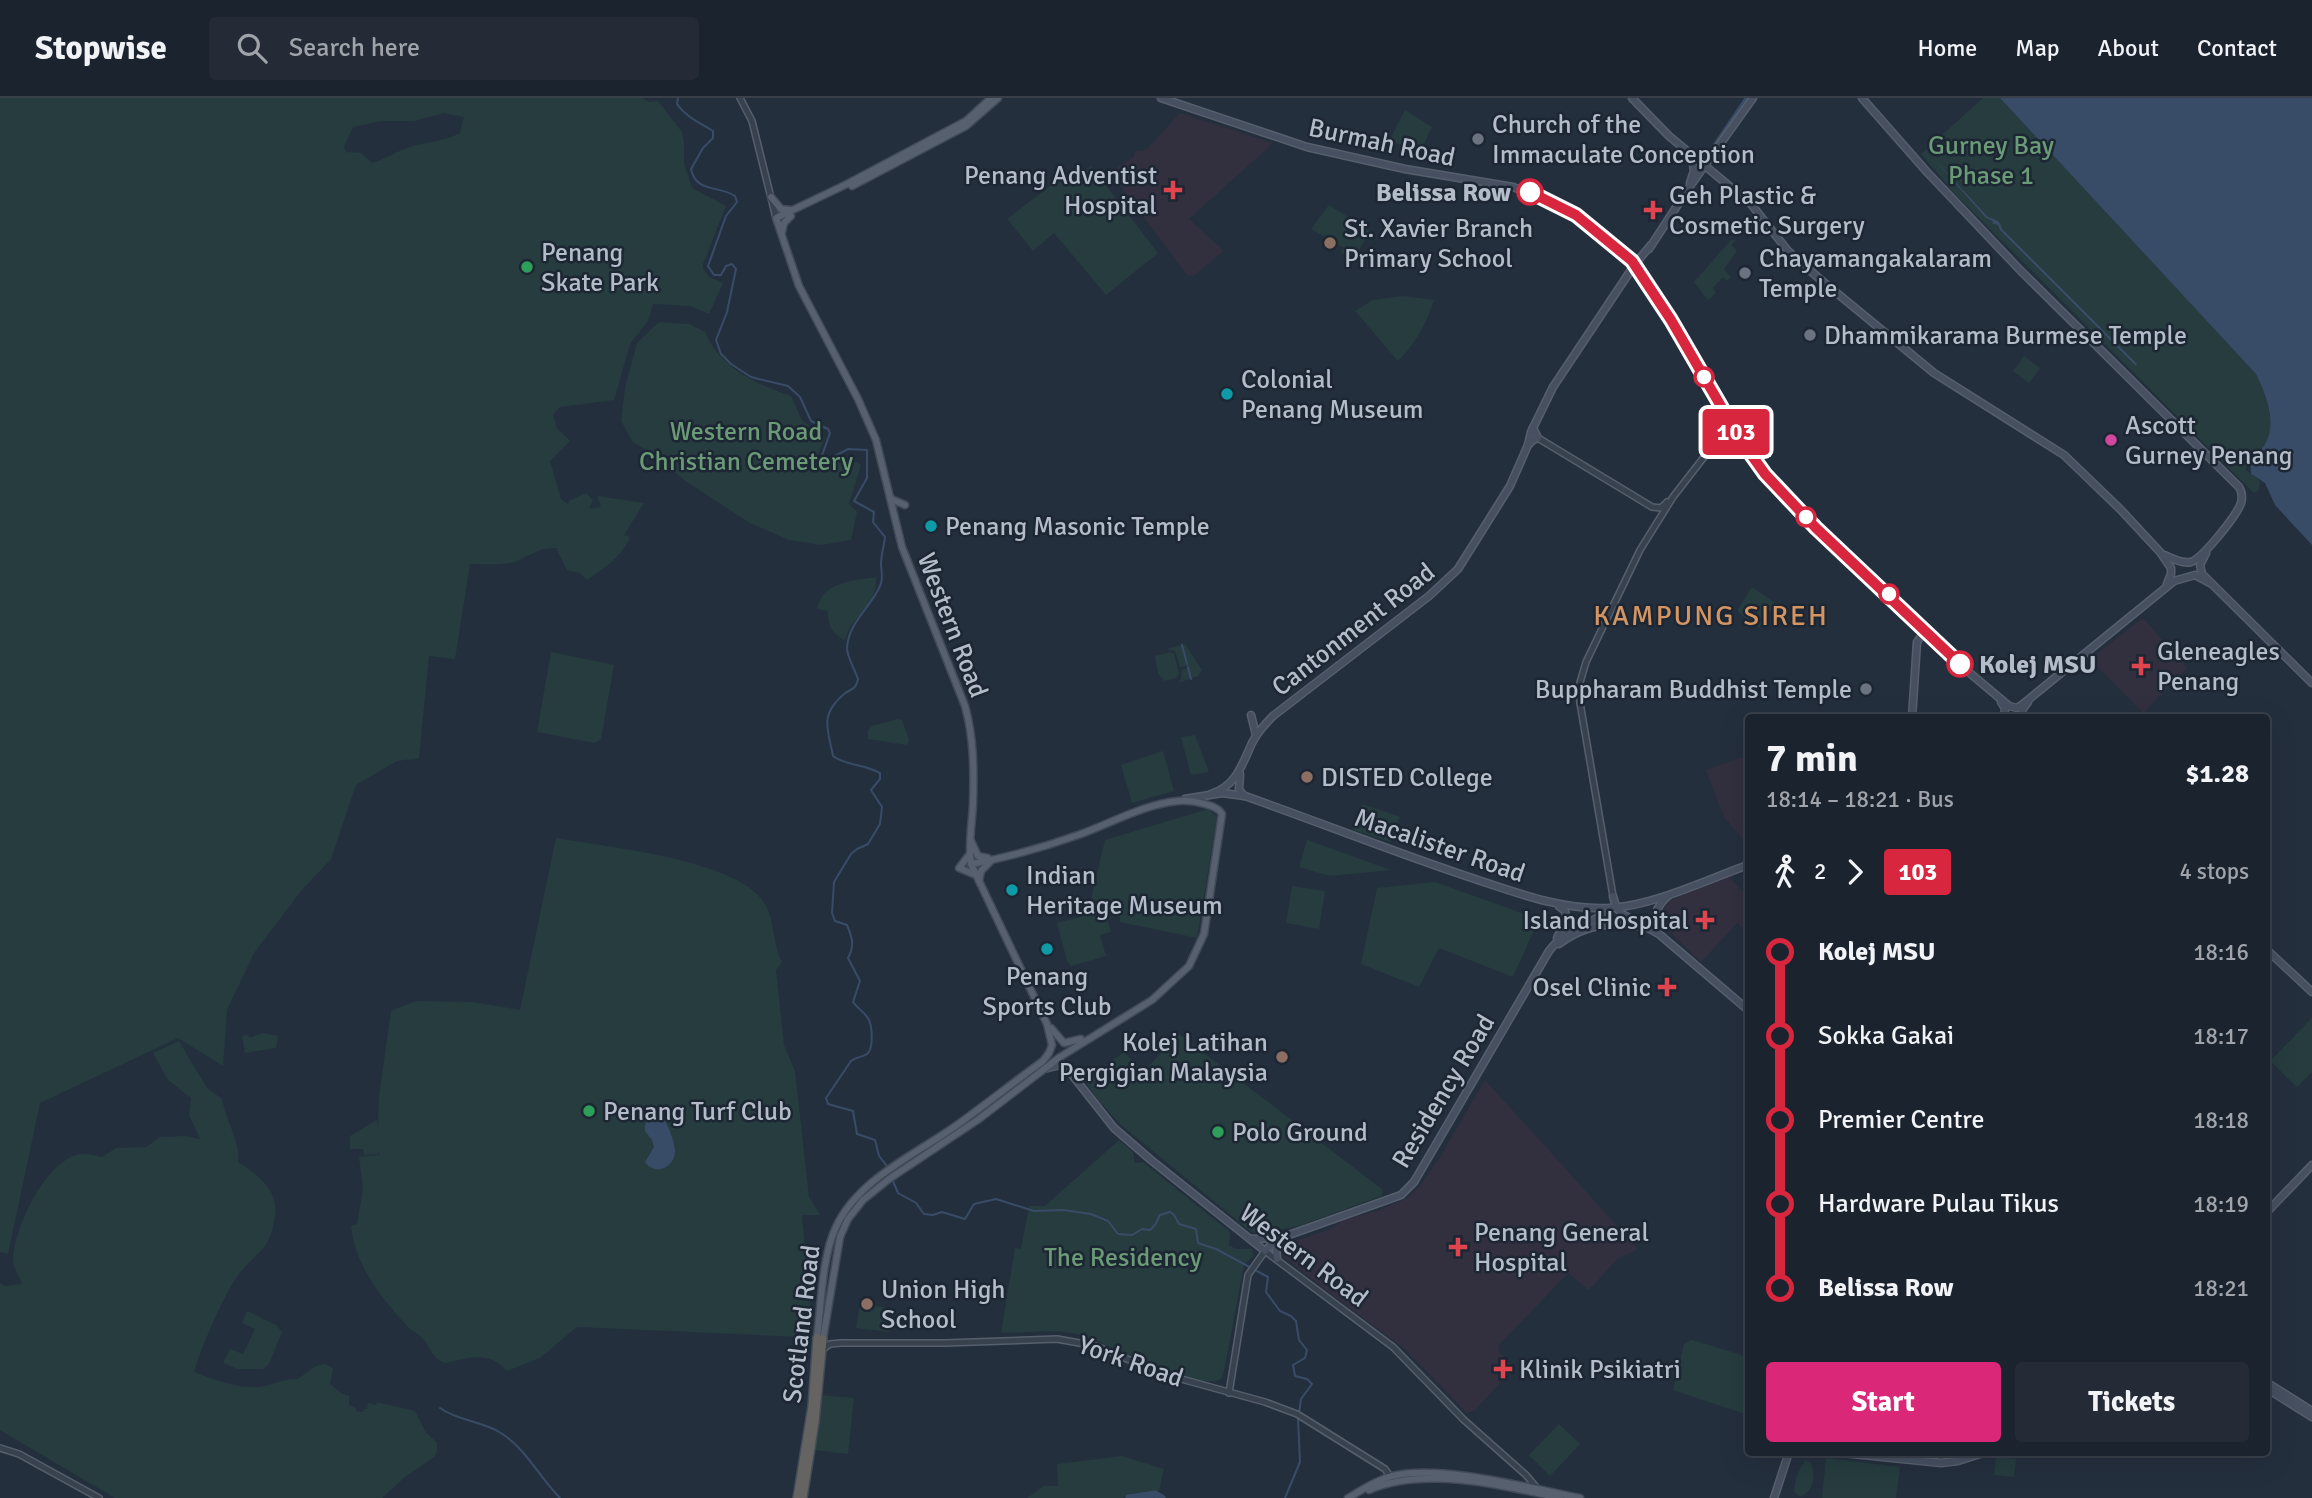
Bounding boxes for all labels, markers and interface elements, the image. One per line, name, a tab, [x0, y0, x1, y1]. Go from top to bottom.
search box	[209, 17, 699, 80]
text: Stopwise	[35, 28, 167, 69]
icon: search	[233, 29, 271, 67]
text: Search here	[289, 32, 420, 64]
text: Home	[1917, 33, 1977, 63]
text: Map	[2015, 33, 2060, 63]
text: About	[2098, 33, 2159, 63]
text: Contact	[2197, 33, 2277, 63]
place label: Church of the Immaculate Conception	[1492, 109, 1755, 171]
street label: Burmah Road	[1306, 112, 1458, 174]
park label: Gurney Bay Phase 1	[1928, 130, 2054, 192]
marker: Church of the Immaculate Conception	[1470, 131, 1486, 147]
place label: Penang Adventist Hospital	[964, 160, 1157, 222]
place label: Belissa Row	[1376, 177, 1511, 209]
marker: Belissa Row	[1517, 179, 1543, 205]
marker: Penang Adventist Hospital	[1163, 180, 1183, 200]
place label: Geh Plastic & Cosmetic Surgery	[1669, 180, 1865, 242]
marker: Geh Plastic & Cosmetic Surgery	[1643, 200, 1663, 220]
place label: St. Xavier Branch Primary School	[1344, 213, 1533, 275]
marker: St. Xavier Branch Primary School	[1322, 235, 1338, 251]
place label: Penang Skate Park	[541, 237, 659, 299]
place label: Chayamangakalaram Temple	[1759, 243, 1992, 305]
marker: Penang Skate Park	[519, 259, 535, 275]
marker: Chayamangakalaram Temple	[1737, 265, 1753, 281]
place label: Dhammikarama Burmese Temple	[1824, 320, 2187, 352]
marker: Dhammikarama Burmese Temple	[1802, 327, 1818, 343]
place label: Colonial Penang Museum	[1241, 364, 1424, 426]
unlabelled marker	[1694, 367, 1714, 387]
marker: Colonial Penang Museum	[1219, 386, 1235, 402]
line badge: 103	[1696, 409, 1776, 455]
place label: Ascott Gurney Penang	[2125, 410, 2293, 472]
park label: Western Road Christian Cemetery	[639, 416, 853, 478]
text: 103	[1717, 417, 1755, 447]
marker: Ascott Gurney Penang	[2103, 432, 2119, 448]
unlabelled marker	[1796, 507, 1816, 527]
place label: Penang Masonic Temple	[945, 511, 1210, 543]
marker: Penang Masonic Temple	[923, 518, 939, 534]
street label: Western Road	[910, 548, 994, 702]
street label: Cantonment Road	[1266, 556, 1441, 703]
unlabelled marker	[1879, 584, 1899, 604]
district label: KAMPUNG SIREH	[1593, 599, 1829, 633]
place label: Gleneagles Penang	[2157, 636, 2280, 698]
place label: Kolej MSU	[1979, 649, 2096, 681]
marker: Kolej MSU	[1947, 651, 1973, 677]
marker: Gleneagles Penang	[2131, 656, 2151, 676]
place label: Buppharam Buddhist Temple	[1535, 674, 1852, 706]
marker: Buppharam Buddhist Temple	[1858, 681, 1874, 697]
text: 7 min	[1766, 735, 1858, 782]
text: $1.28	[2185, 758, 2249, 790]
place label: DISTED College	[1321, 762, 1493, 794]
marker: DISTED College	[1299, 769, 1315, 785]
text: 18:14 – 18:21 · Bus	[1766, 785, 1954, 814]
street label: Macalister Road	[1350, 802, 1529, 890]
icon: walk	[1766, 853, 1804, 891]
icon: forward	[1836, 853, 1874, 891]
text: 2	[1814, 857, 1826, 886]
text: 103	[1898, 857, 1937, 887]
text: 4 stops	[2179, 857, 2249, 886]
place label: Indian Heritage Museum	[1026, 860, 1223, 922]
marker: Indian Heritage Museum	[1004, 882, 1020, 898]
place label: Island Hospital	[1522, 905, 1689, 937]
marker: Island Hospital	[1695, 910, 1715, 930]
text: Kolej MSU	[1818, 936, 1935, 968]
text: 18:16	[2193, 938, 2249, 967]
marker: Penang Sports Club	[1039, 941, 1055, 957]
place label: Penang Sports Club	[982, 961, 1112, 1023]
place label: Osel Clinic	[1532, 972, 1651, 1004]
marker: Osel Clinic	[1657, 977, 1677, 997]
street label: Residency Road	[1385, 1009, 1502, 1174]
text: Sokka Gakai	[1818, 1020, 1954, 1052]
text: 18:17	[2193, 1022, 2249, 1051]
place label: Kolej Latihan Pergigian Malaysia	[1059, 1027, 1268, 1089]
marker: Kolej Latihan Pergigian Malaysia	[1274, 1049, 1290, 1065]
place label: Penang Turf Club	[603, 1096, 792, 1128]
marker: Penang Turf Club	[581, 1103, 597, 1119]
text: Premier Centre	[1818, 1104, 1984, 1136]
text: 18:18	[2193, 1106, 2249, 1135]
place label: Polo Ground	[1232, 1117, 1368, 1149]
marker: Polo Ground	[1210, 1124, 1226, 1140]
text: Hardware Pulau Tikus	[1818, 1188, 2059, 1220]
text: 18:19	[2193, 1190, 2249, 1219]
street label: Western Road	[1233, 1197, 1374, 1314]
place label: Penang General Hospital	[1474, 1217, 1649, 1279]
marker: Penang General Hospital	[1448, 1237, 1468, 1257]
park label: The Residency	[1044, 1242, 1202, 1274]
street label: Scotland Road	[776, 1243, 828, 1405]
text: Belissa Row	[1818, 1272, 1953, 1304]
place label: Union High School	[881, 1274, 1006, 1336]
text: 18:21	[2193, 1274, 2249, 1303]
marker: Union High School	[859, 1296, 875, 1312]
street label: York Road	[1074, 1329, 1187, 1395]
place label: Klinik Psikiatri	[1519, 1354, 1681, 1386]
marker: Klinik Psikiatri	[1493, 1359, 1513, 1379]
button: Start	[1766, 1362, 2001, 1442]
button: Tickets	[2015, 1362, 2249, 1442]

